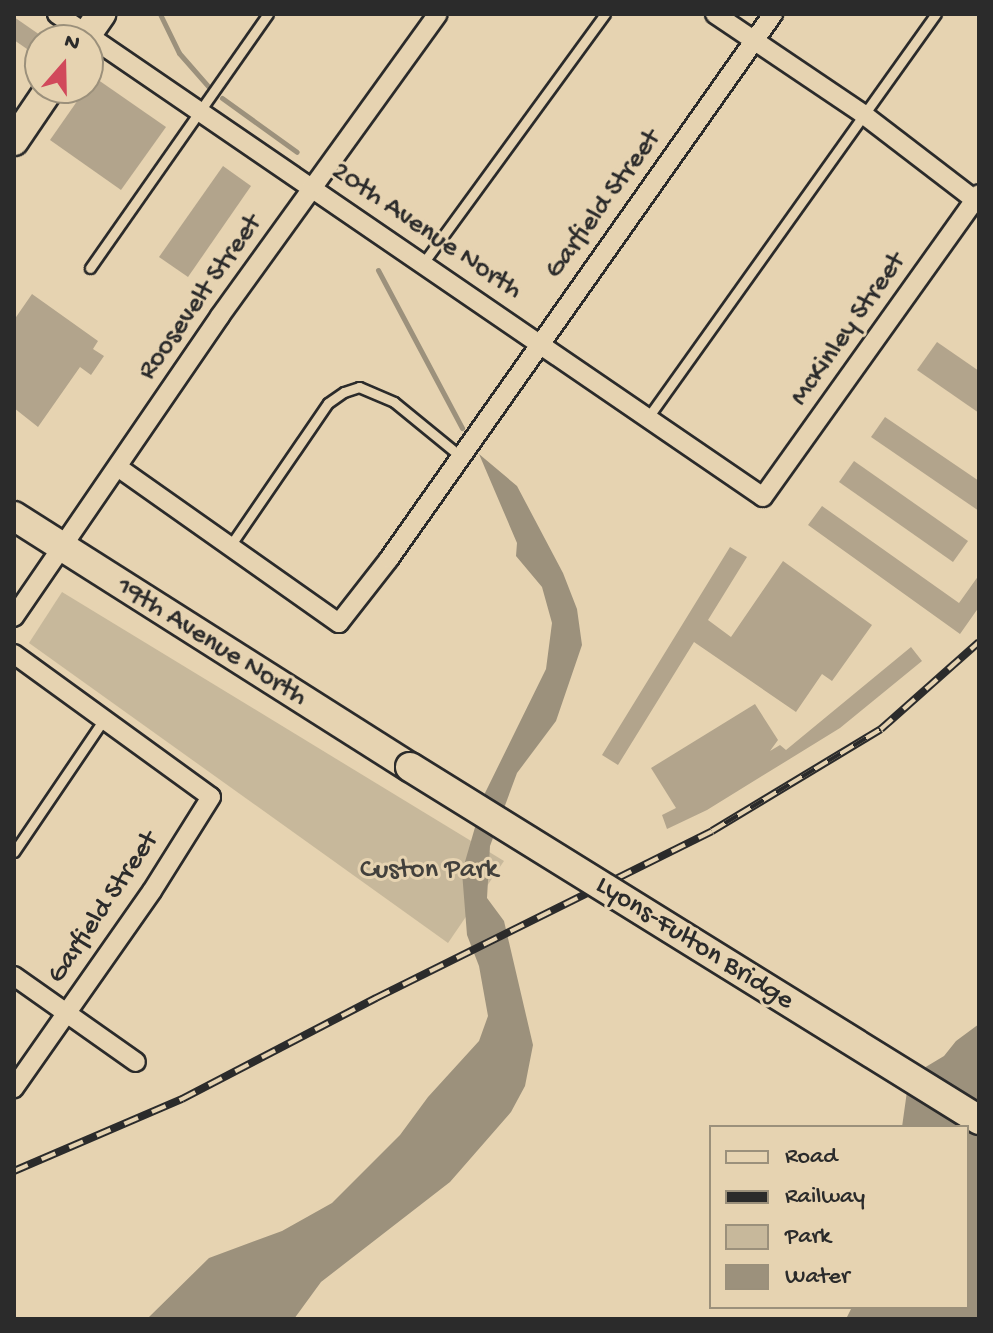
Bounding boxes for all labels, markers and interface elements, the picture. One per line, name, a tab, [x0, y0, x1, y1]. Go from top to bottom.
north arrow	[24, 24, 104, 104]
text: N	[60, 29, 83, 58]
street label: Garfield Street	[539, 124, 669, 286]
street label: 20th Avenue North	[324, 156, 528, 308]
street label: Roosevelt Street	[132, 209, 270, 387]
street label: McKinley Street	[784, 247, 914, 413]
street label: 19th Avenue North	[109, 571, 313, 715]
street label: Garfield Street	[41, 826, 167, 990]
park label: Custon Park	[360, 854, 498, 888]
street label: Lyons-Fulton Bridge	[589, 869, 799, 1019]
legend	[709, 1125, 969, 1309]
text: Road	[785, 1143, 837, 1172]
text: Railway	[785, 1183, 865, 1212]
text: Park	[785, 1223, 831, 1252]
text: Water	[785, 1263, 849, 1292]

